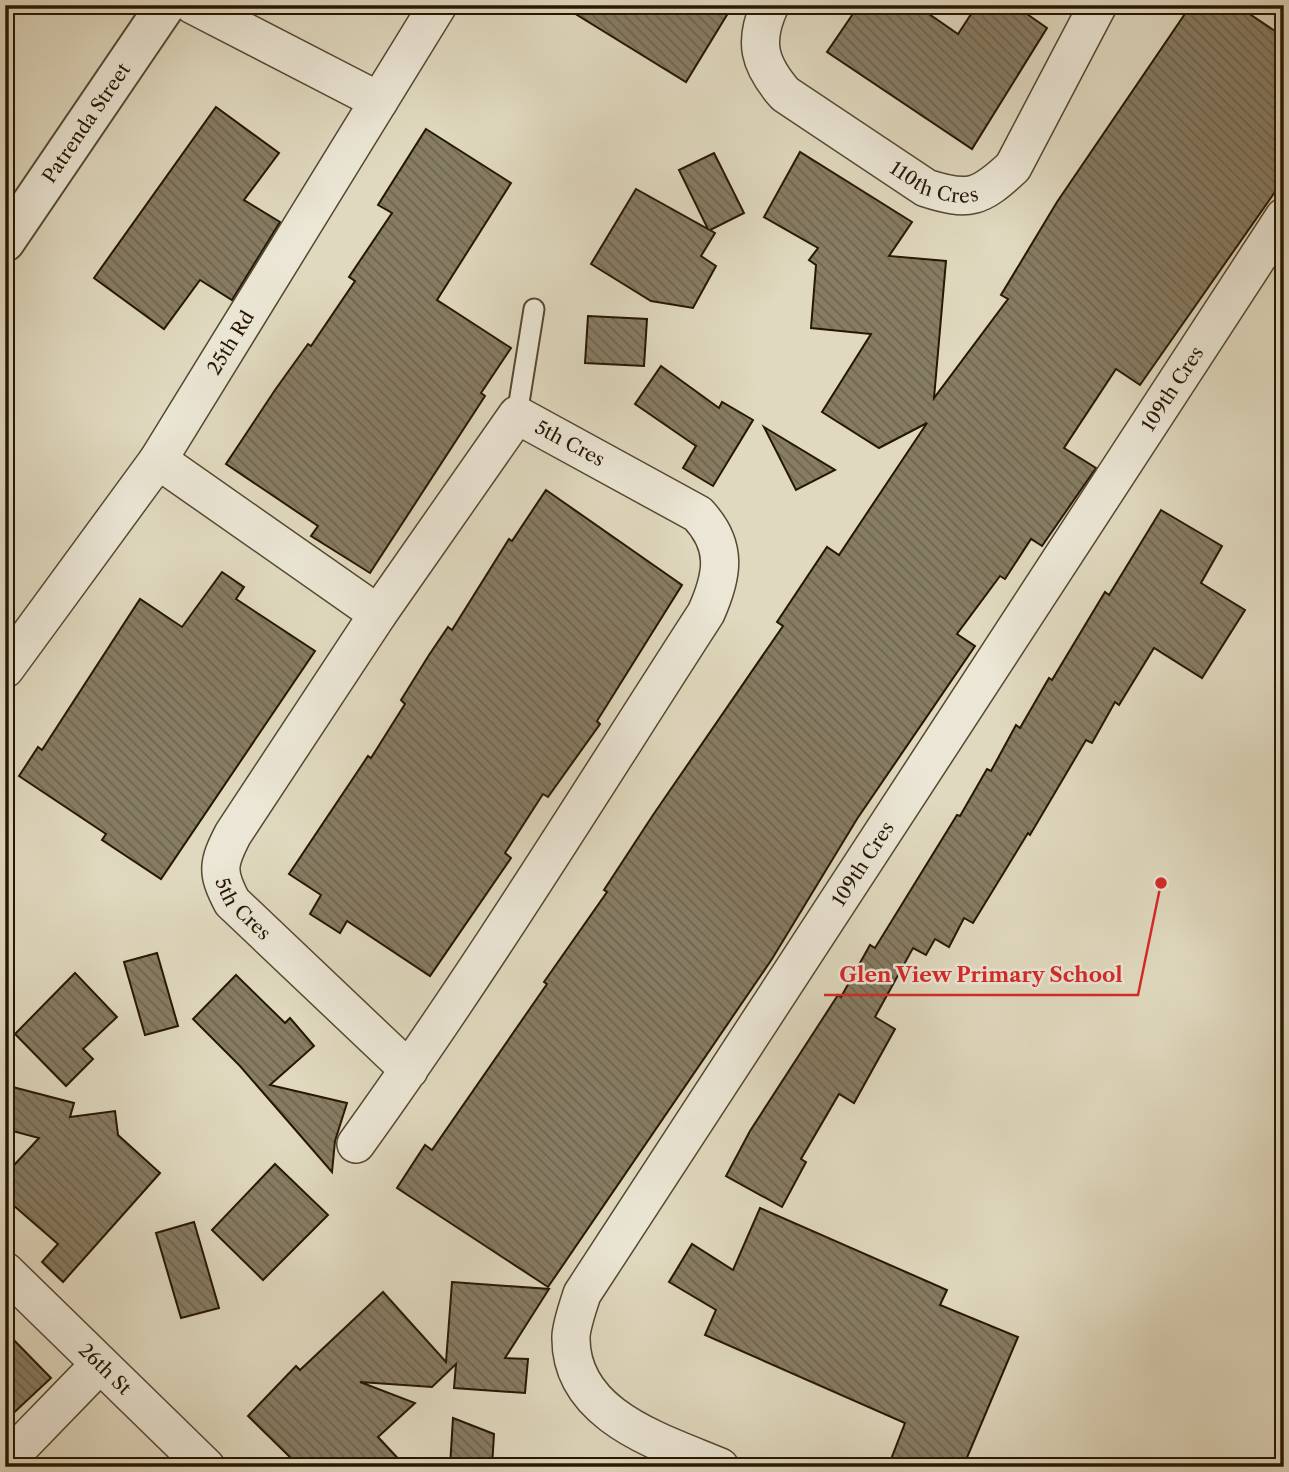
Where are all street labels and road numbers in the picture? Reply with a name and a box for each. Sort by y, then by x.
street label: Patrenda Street [38,59,135,187]
street label: 110th Cres [886,157,981,208]
street label: 25th Rd [202,306,259,379]
street label: 109th Cres [1137,342,1208,435]
street label: 5th Cres [531,416,608,471]
street label: 109th Cres [827,817,899,910]
street label: 5th Cres [210,875,275,945]
street label: 26th St [74,1339,136,1400]

